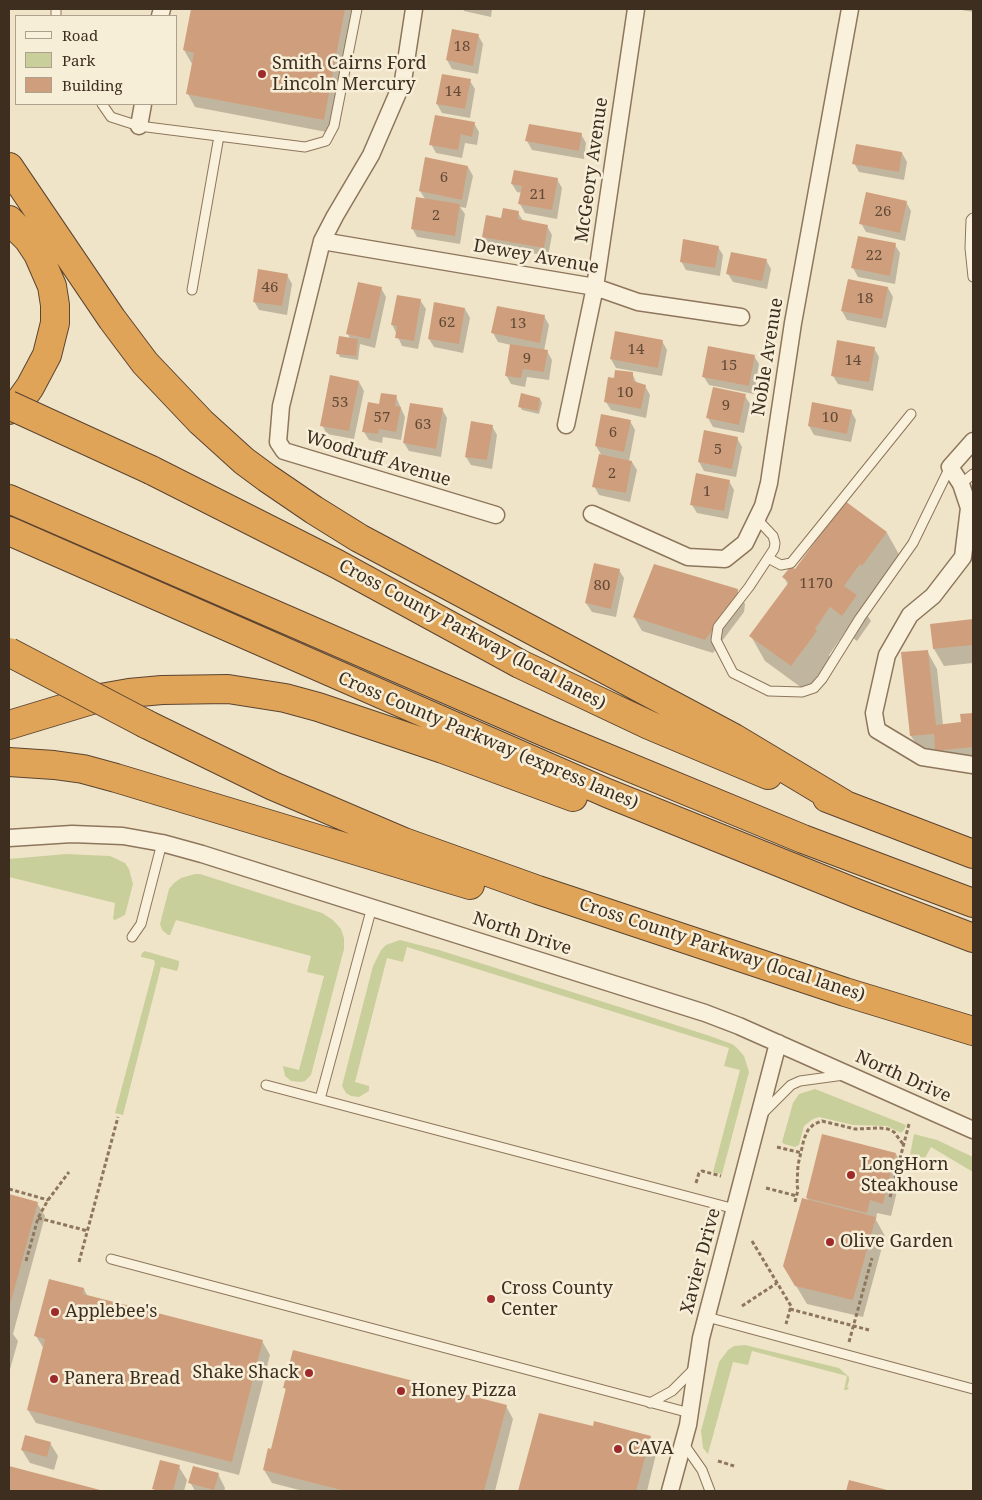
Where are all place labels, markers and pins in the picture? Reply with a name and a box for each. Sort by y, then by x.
place label: Smith Cairns Ford Lincoln Mercury [272,53,427,96]
marker: Smith Cairns Ford Lincoln Mercury [256,68,268,80]
place label: LongHorn Steakhouse [861,1154,958,1196]
marker: LongHorn Steakhouse [845,1169,857,1181]
place label: Olive Garden [840,1231,953,1253]
marker: Olive Garden [824,1236,836,1248]
place label: Cross County Center [501,1278,613,1320]
marker: Cross County Center [485,1293,497,1305]
place label: Applebee's [65,1301,157,1323]
marker: Applebee's [49,1306,61,1318]
place label: Shake Shack [192,1362,299,1384]
marker: Shake Shack [303,1367,315,1379]
place label: Panera Bread [64,1368,180,1390]
marker: Panera Bread [48,1373,60,1385]
place label: Honey Pizza [411,1380,517,1402]
marker: Honey Pizza [395,1385,407,1397]
place label: CAVA [628,1438,674,1460]
marker: CAVA [612,1443,624,1455]

